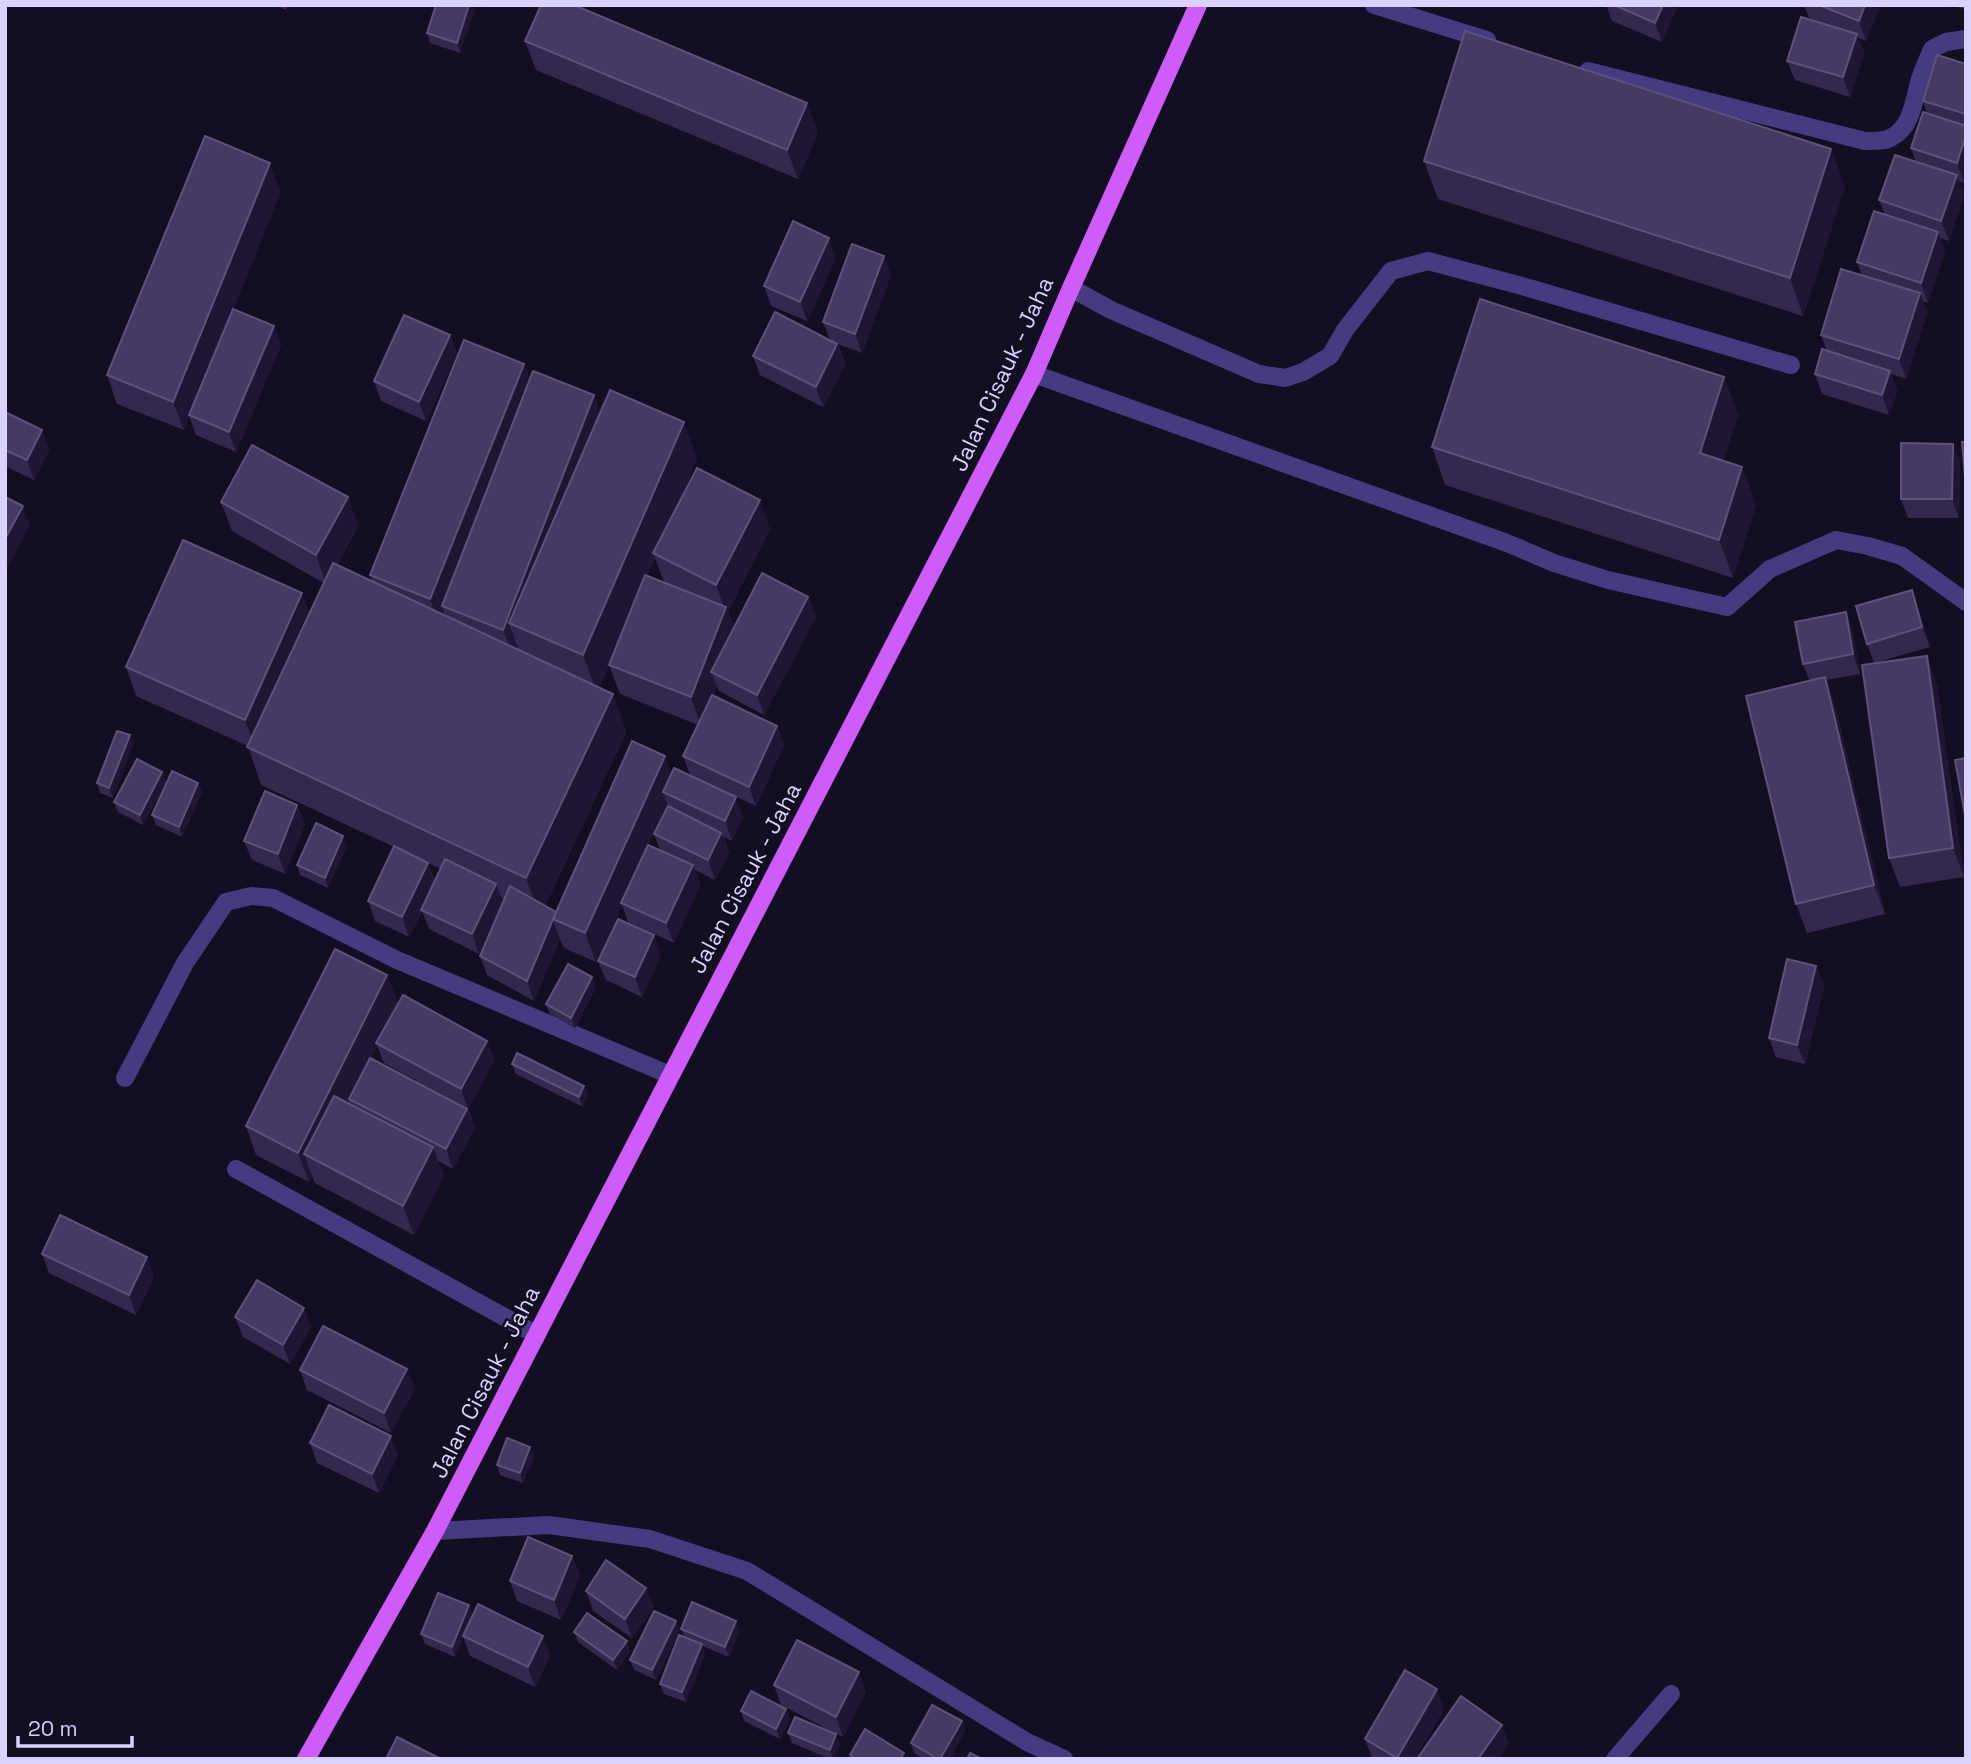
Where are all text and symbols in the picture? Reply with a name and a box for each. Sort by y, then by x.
street label: Jalan Cisauk - Jaha [944,272,1060,476]
street label: Jalan Cisauk - Jaha [682,778,808,978]
street label: Jalan Cisauk - Jaha [424,1281,546,1483]
scale bar [18,1704,131,1748]
text: 20 m [28,1715,78,1742]

